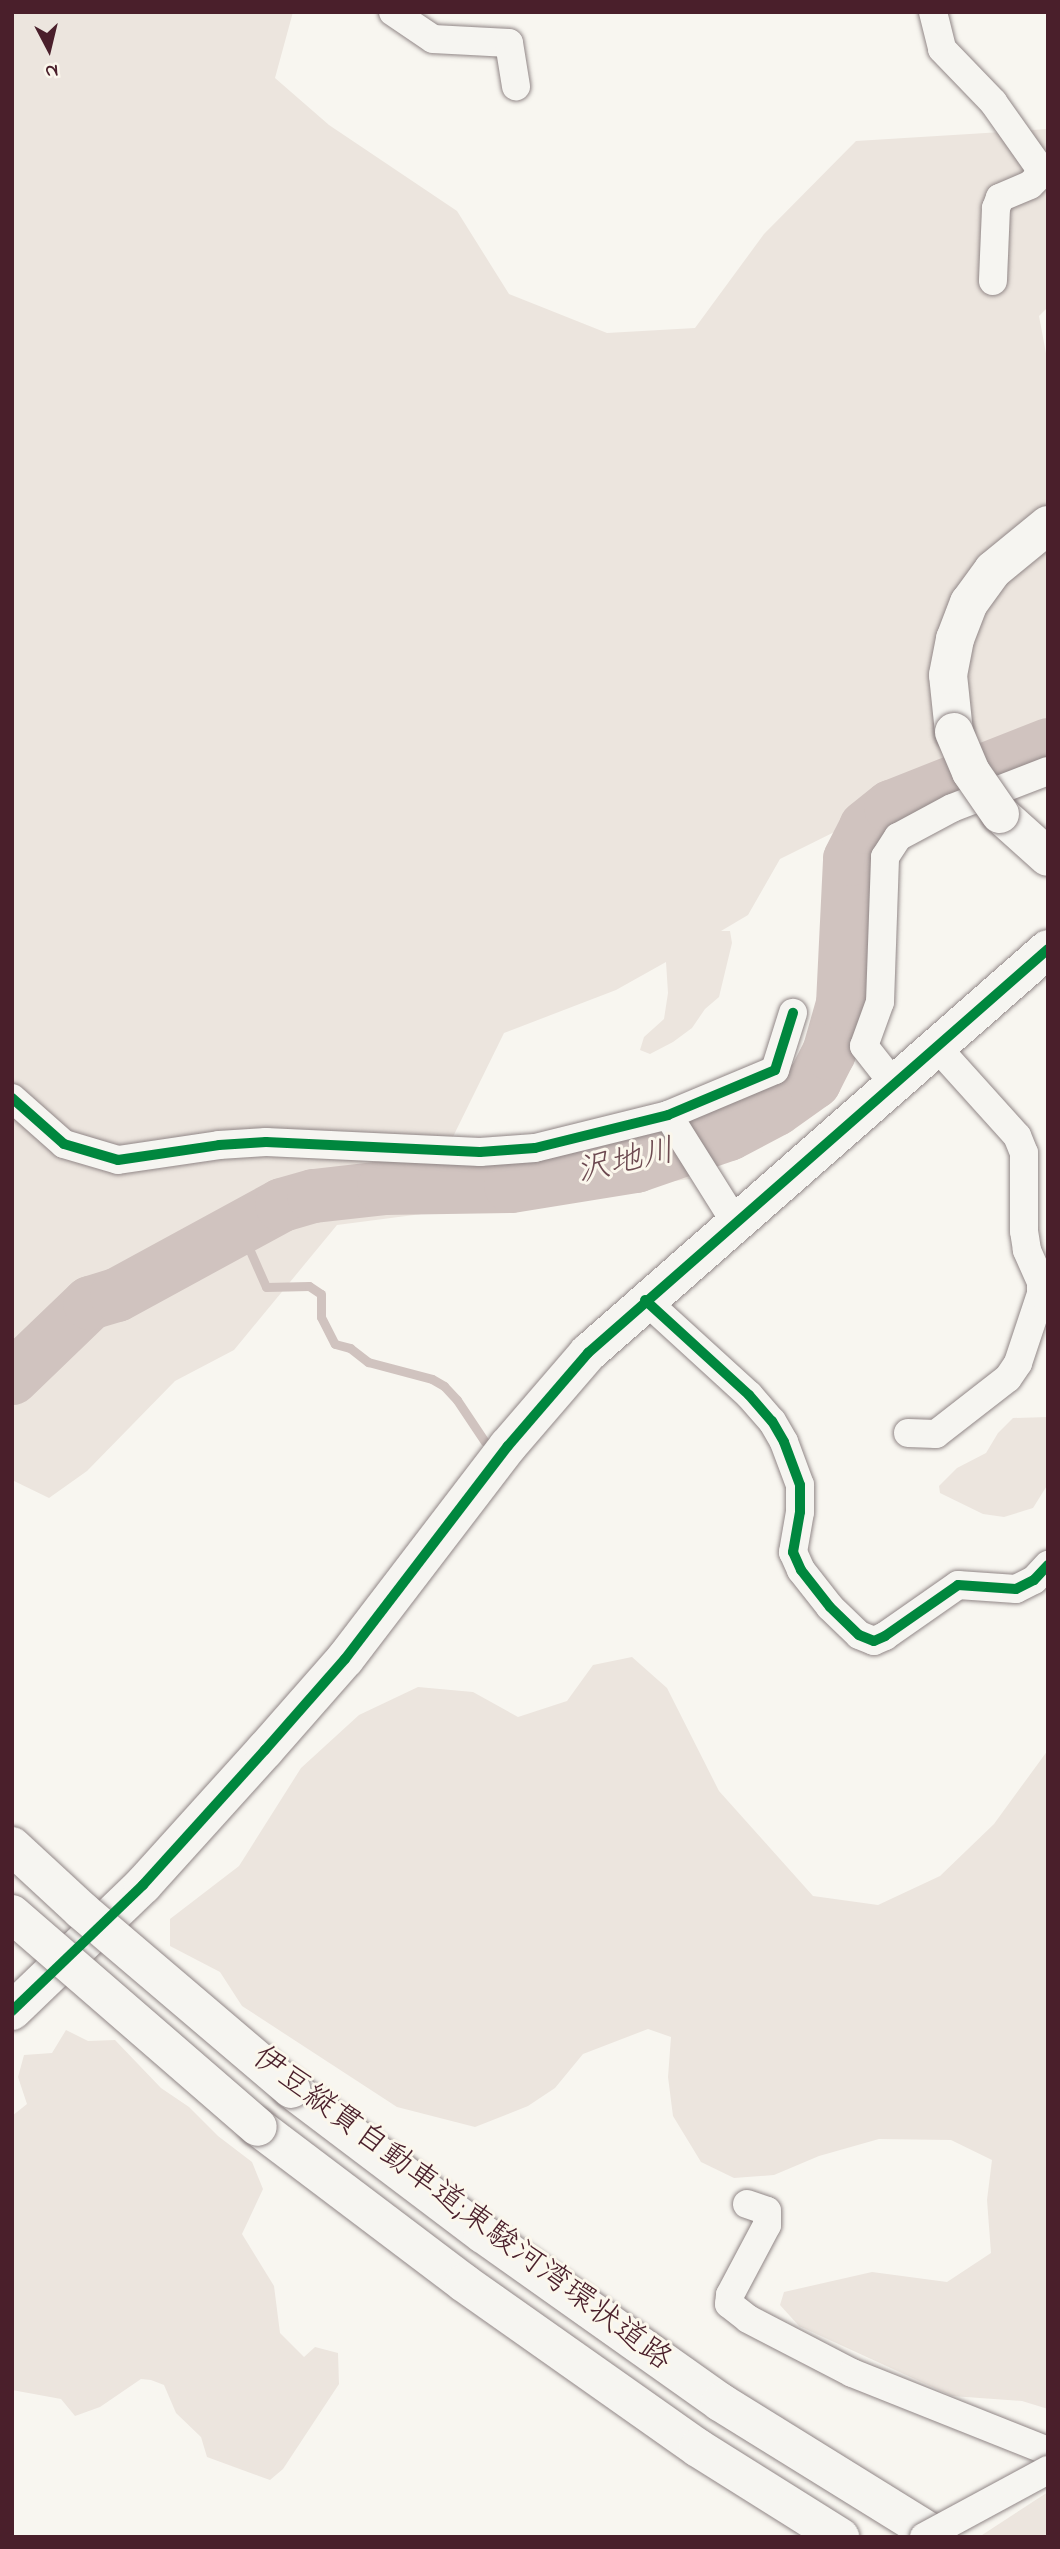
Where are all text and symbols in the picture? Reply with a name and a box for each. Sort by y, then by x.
north arrow [14,14,84,84]
text: N [44,56,60,85]
water label: 沢地川 [573,1133,679,1193]
street label: 伊豆縦貫自動車道;東駿河湾環状道路 [243,2039,679,2381]

